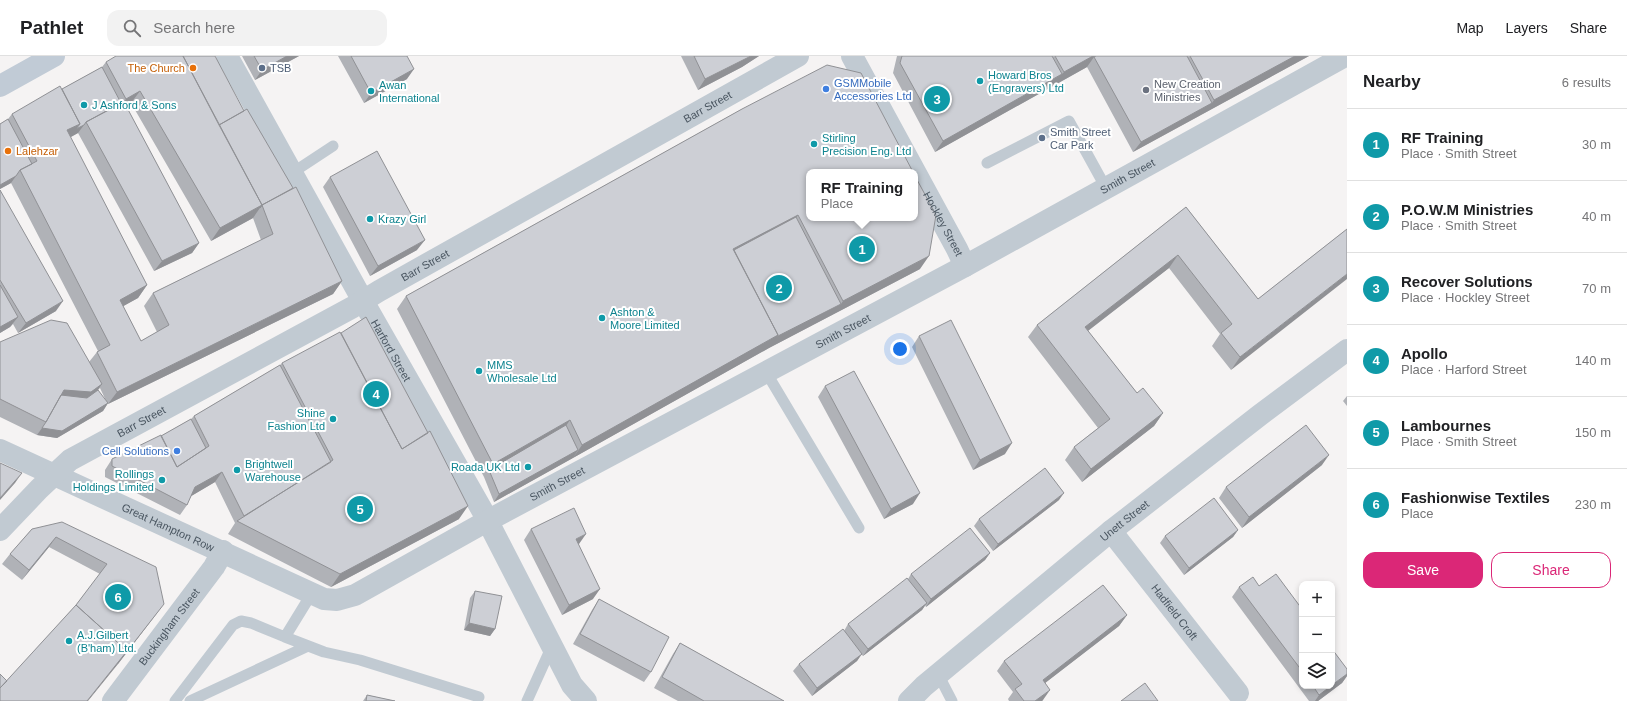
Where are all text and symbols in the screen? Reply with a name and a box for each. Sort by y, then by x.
search box [107,10,387,46]
text: Pathlet [20,17,83,38]
icon: search [121,17,143,39]
text: Search here [153,19,235,36]
text: Map [1456,20,1484,36]
text: Layers [1506,20,1548,36]
text: Share [1570,20,1607,36]
place label: The Church [128,62,185,74]
place label: TSB [270,62,291,74]
marker: The Church [188,63,198,73]
marker: TSB [257,63,267,73]
place label: Howard Bros (Engravers) Ltd [988,69,1064,94]
text: Nearby [1363,72,1421,91]
text: 6 results [1562,75,1611,90]
marker: Howard Bros (Engravers) Ltd [975,76,985,86]
place label: GSMMobile Accessories Ltd [834,77,912,102]
place label: New Creation Ministries [1154,78,1221,103]
place label: Awan International [379,79,440,104]
marker: GSMMobile Accessories Ltd [821,84,831,94]
pin: 3 [924,84,950,114]
marker: New Creation Ministries [1141,85,1151,95]
marker: Awan International [366,86,376,96]
street label: Barr Street [681,88,734,125]
place label: J Ashford & Sons [92,99,177,111]
marker: J Ashford & Sons [79,100,89,110]
place label: Smith Street Car Park [1050,126,1111,151]
text: RF Training [1401,129,1484,146]
place label: Stirling Precision Eng. Ltd [822,132,911,157]
marker: Smith Street Car Park [1037,133,1047,143]
text: 1 [1372,137,1380,152]
text: 30 m [1582,137,1611,152]
marker: Stirling Precision Eng. Ltd [809,139,819,149]
place label: Lalehzar [16,145,59,157]
marker: Lalehzar [3,146,13,156]
text: Place · Smith Street [1401,146,1517,161]
street label: Smith Street [1098,156,1157,196]
popup [806,169,918,221]
text: RF Training [821,179,903,196]
street label: Hockley Street [921,189,965,258]
text: Place [821,196,853,211]
text: P.O.W.M Ministries [1401,201,1533,218]
text: 2 [1372,209,1380,224]
text: 40 m [1582,209,1611,224]
place label: Krazy Girl [378,213,426,225]
marker: Krazy Girl [365,214,375,224]
text: Place · Smith Street [1401,218,1517,233]
pin: 1 [849,234,875,264]
street label: Barr Street [399,247,451,283]
pin: 2 [766,273,792,303]
text: Recover Solutions [1401,273,1533,290]
text: 3 [1372,281,1380,296]
text: 70 m [1582,281,1611,296]
text: Place · Hockley Street [1401,290,1530,305]
place label: Ashton & Moore Limited [610,306,680,331]
street label: Smith Street [813,312,872,351]
marker: Ashton & Moore Limited [597,313,607,323]
street label: Harford Street [369,317,413,383]
your location [890,339,910,359]
text: Apollo [1401,345,1448,362]
text: 4 [1372,353,1380,368]
text: 140 m [1575,353,1611,368]
place label: MMS Wholesale Ltd [487,359,557,384]
text: Place · Harford Street [1401,362,1527,377]
marker: MMS Wholesale Ltd [474,366,484,376]
pin: 4 [363,379,389,409]
street label: Barr Street [115,404,168,439]
place label: Shine Fashion Ltd [268,407,325,432]
marker: Shine Fashion Ltd [328,414,338,424]
text: Lambournes [1401,417,1491,434]
text: 5 [1372,425,1380,440]
text: 150 m [1575,425,1611,440]
text: Place · Smith Street [1401,434,1517,449]
place label: Cell Solutions [102,445,169,457]
marker: Cell Solutions [172,446,182,456]
place label: Brightwell Warehouse [245,458,301,483]
place label: Roada UK Ltd [451,461,520,473]
marker: Roada UK Ltd [523,462,533,472]
street label: Smith Street [527,464,587,503]
marker: Brightwell Warehouse [232,465,242,475]
place label: Rollings Holdings Limited [73,468,154,493]
marker: Rollings Holdings Limited [157,475,167,485]
text: Fashionwise Textiles [1401,489,1550,506]
pin: 5 [347,494,373,524]
text: 6 [1372,497,1380,512]
text: 230 m [1575,497,1611,512]
street label: Unett Street [1098,498,1151,544]
street label: Great Hampton Row [120,501,216,554]
text: Place [1401,506,1434,521]
button: Save [1363,552,1483,588]
button: Share [1491,552,1611,588]
map controls [1299,581,1335,689]
button: + [1299,581,1335,617]
pin: 6 [105,582,131,612]
street label: Hadfield Croft [1149,582,1200,642]
street label: Buckingham Street [136,586,202,667]
button: − [1299,617,1335,653]
place label: A.J.Gilbert (B'ham) Ltd. [77,629,137,654]
marker: A.J.Gilbert (B'ham) Ltd. [64,636,74,646]
button: layers [1299,653,1335,689]

